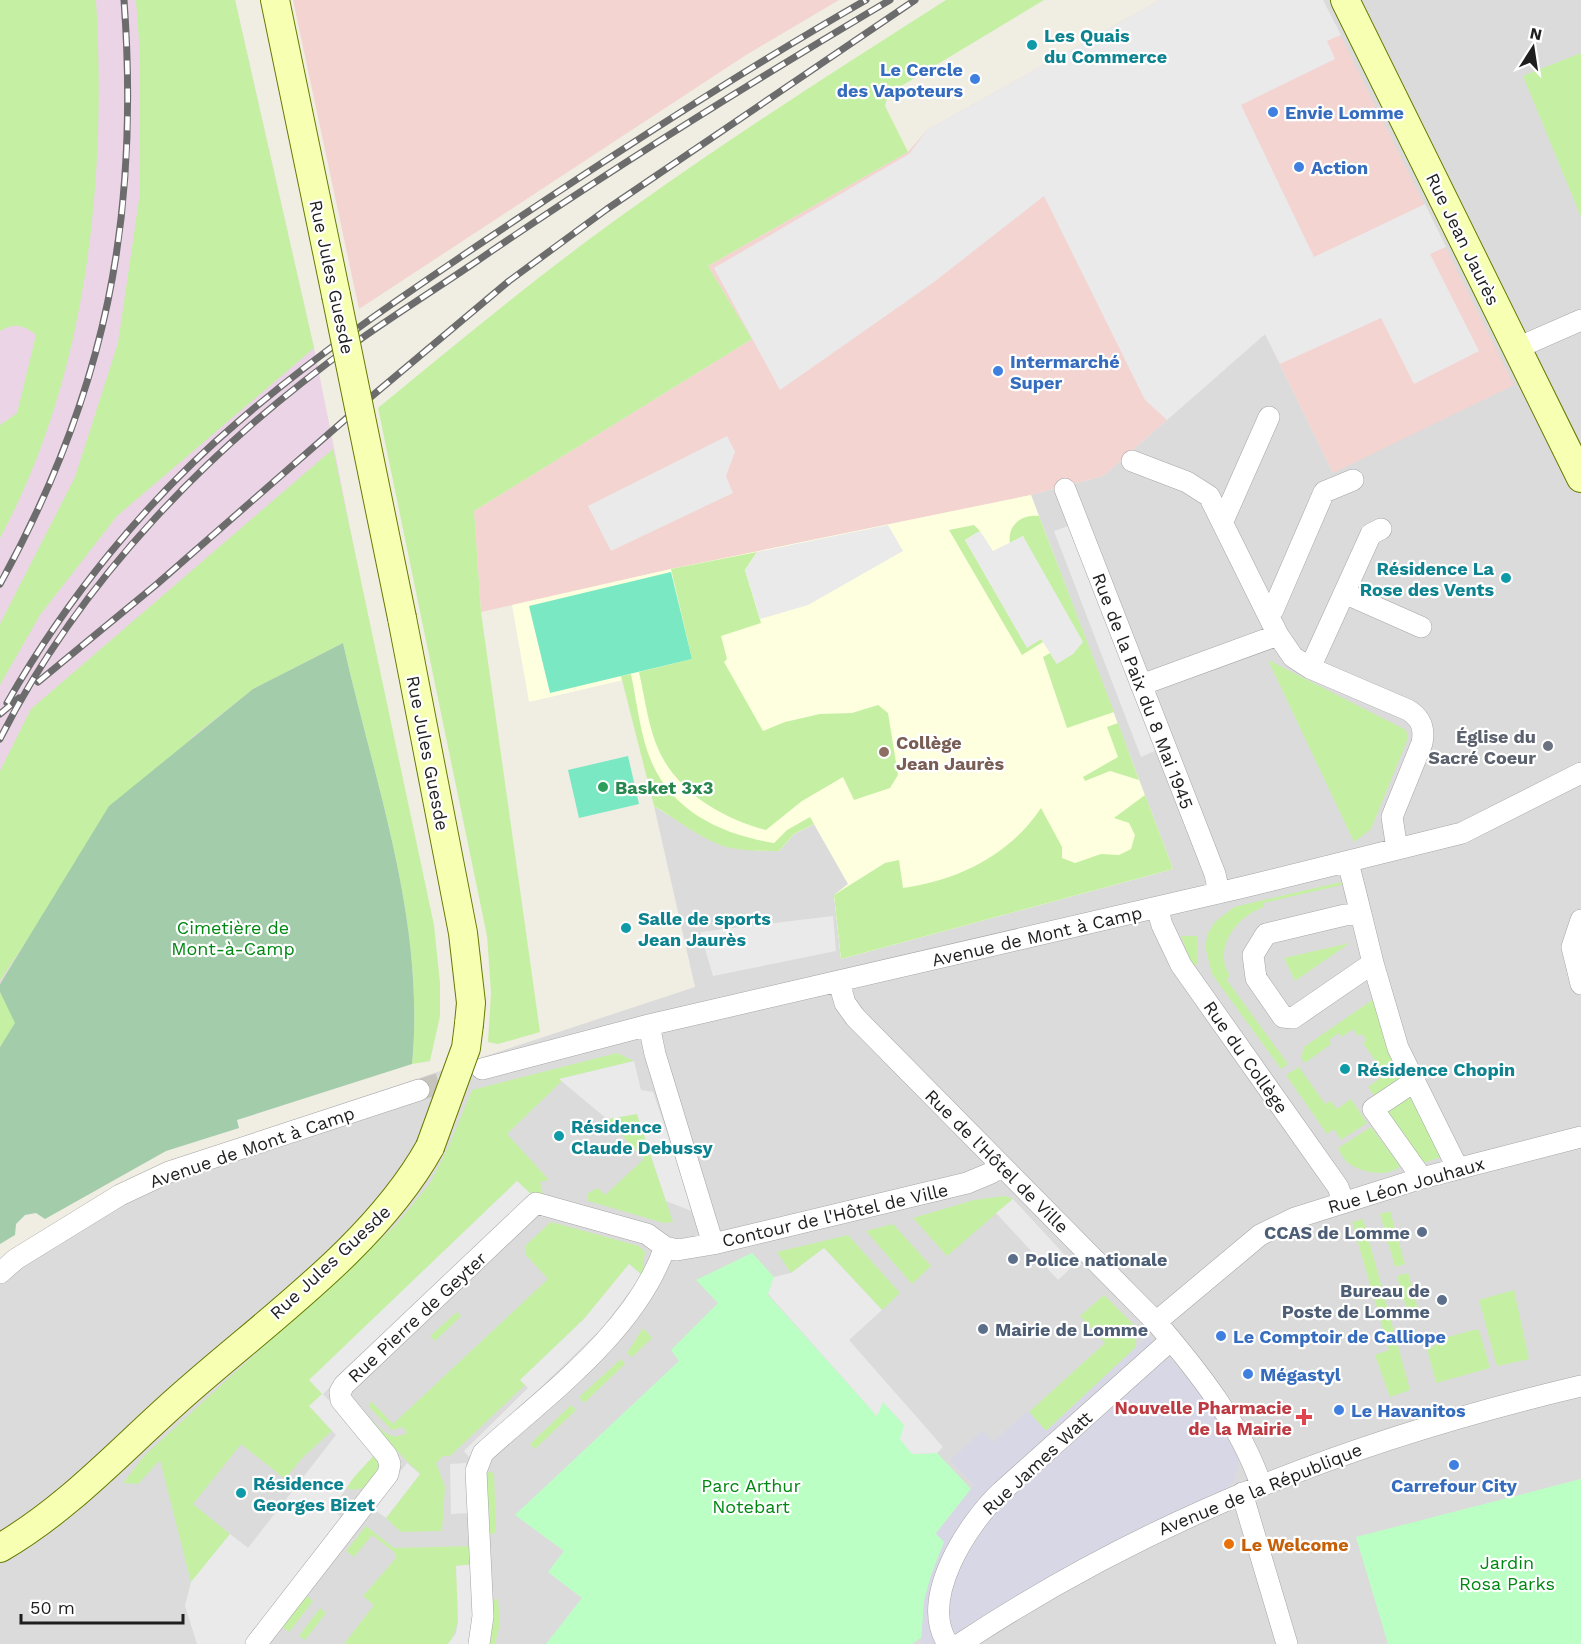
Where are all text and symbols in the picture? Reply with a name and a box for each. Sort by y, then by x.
north arrow [1503,18,1563,78]
text: N [1528,23,1544,44]
place label: Les Quais du Commerce [1044,25,1167,67]
marker: Les Quais du Commerce [1025,38,1039,52]
place label: Le Cercle des Vapoteurs [837,59,963,101]
marker: Le Cercle des Vapoteurs [968,72,982,86]
place label: Envie Lomme [1285,102,1404,123]
marker: Envie Lomme [1266,105,1280,119]
place label: Action [1311,157,1368,178]
marker: Action [1292,160,1306,174]
street label: Rue Jean Jaurès [1422,169,1504,309]
street label: Rue Jules Guesde [305,198,359,356]
place label: Intermarché Super [1010,351,1120,393]
marker: Intermarché Super [991,364,1005,378]
place label: Résidence La Rose des Vents [1360,558,1495,600]
street label: Rue de la Paix du 8 Mai 1945 [1088,570,1198,812]
marker: Résidence La Rose des Vents [1499,571,1513,585]
street label: Rue Jules Guesde [403,674,453,832]
place label: Église du Sacré Coeur [1428,726,1536,768]
place label: Collège Jean Jaurès [896,732,1005,774]
marker: Église du Sacré Coeur [1541,739,1555,753]
marker: Collège Jean Jaurès [877,745,891,759]
place label: Basket 3x3 [615,777,713,798]
marker: Basket 3x3 [596,780,610,794]
street label: Avenue de Mont à Camp [930,902,1144,970]
place label: Salle de sports Jean Jaurès [638,908,771,950]
park label: Cimetière de Mont-à-Camp [171,917,295,959]
marker: Salle de sports Jean Jaurès [619,921,633,935]
street label: Rue du Collège [1199,997,1293,1117]
place label: Résidence Chopin [1357,1059,1515,1080]
marker: Résidence Chopin [1338,1062,1352,1076]
street label: Rue de l'Hôtel de Ville [921,1085,1073,1237]
street label: Avenue de Mont à Camp [147,1102,357,1192]
place label: Résidence Claude Debussy [571,1116,713,1158]
marker: Résidence Claude Debussy [552,1129,566,1143]
street label: Rue Léon Jouhaux [1325,1153,1487,1217]
street label: Contour de l'Hôtel de Ville [720,1179,950,1251]
street label: Rue Jules Guesde [265,1201,395,1323]
place label: CCAS de Lomme [1264,1222,1410,1243]
marker: CCAS de Lomme [1415,1225,1429,1239]
street label: Rue Pierre de Geyter [343,1247,491,1387]
place label: Police nationale [1025,1249,1167,1270]
marker: Police nationale [1006,1252,1020,1266]
place label: Bureau de Poste de Lomme [1282,1280,1430,1322]
marker: Bureau de Poste de Lomme [1435,1293,1449,1307]
place label: Mairie de Lomme [995,1319,1148,1340]
marker: Mairie de Lomme [976,1322,990,1336]
place label: Le Comptoir de Calliope [1233,1326,1446,1347]
marker: Le Comptoir de Calliope [1214,1329,1228,1343]
place label: Mégastyl [1260,1364,1341,1385]
marker: Mégastyl [1241,1367,1255,1381]
place label: Nouvelle Pharmacie de la Mairie [1115,1397,1292,1439]
place label: Le Havanitos [1351,1400,1466,1421]
marker: Le Havanitos [1332,1403,1346,1417]
street label: Rue James Watt [978,1407,1096,1519]
marker: Nouvelle Pharmacie de la Mairie [1297,1410,1311,1424]
street label: Avenue de la République [1155,1438,1365,1540]
marker: Carrefour City [1447,1458,1461,1472]
place label: Résidence Georges Bizet [253,1473,375,1515]
park label: Parc Arthur Notebart [701,1475,801,1517]
place label: Carrefour City [1391,1475,1518,1496]
marker: Résidence Georges Bizet [234,1486,248,1500]
place label: Le Welcome [1241,1534,1349,1555]
marker: Le Welcome [1222,1537,1236,1551]
park label: Jardin Rosa Parks [1459,1552,1555,1594]
scale bar [21,1587,183,1625]
text: 50 m [30,1597,75,1618]

